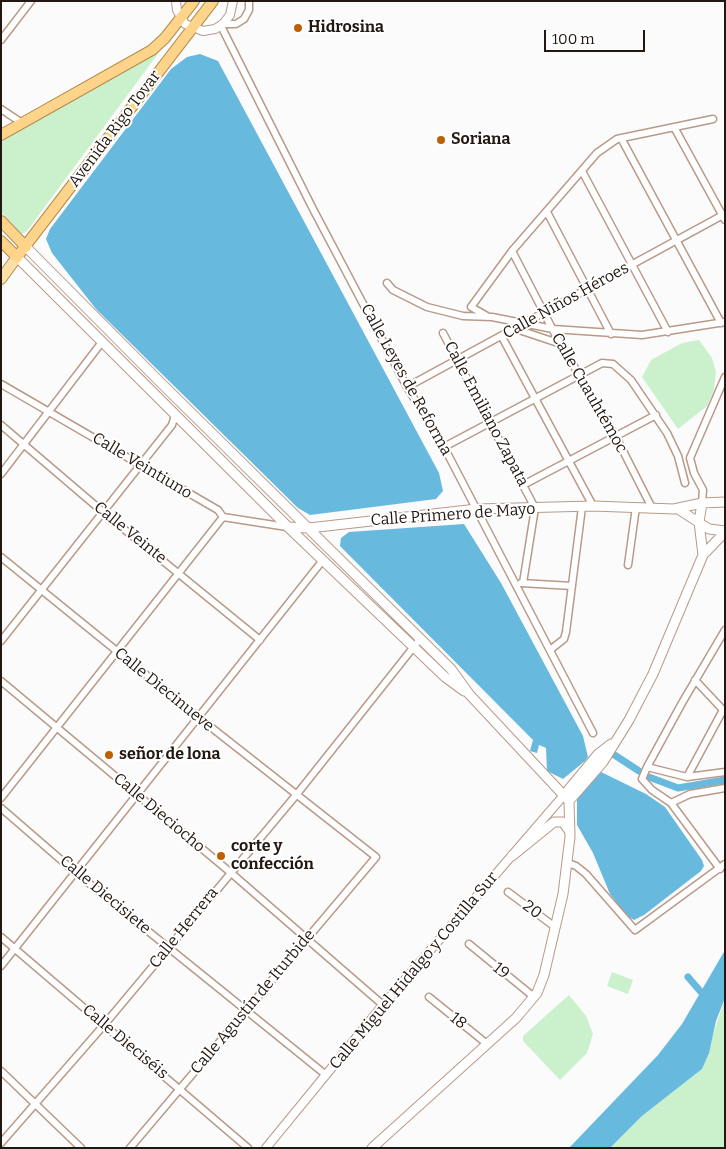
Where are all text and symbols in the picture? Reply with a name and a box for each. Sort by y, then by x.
place label: Hidrosina [308,18,384,38]
scale bar [546,20,647,52]
marker: Hidrosina [292,22,304,34]
text: 100 m [552,30,595,48]
street label: Avenida Rigo Tovar [65,67,165,191]
place label: Soriana [451,130,510,150]
marker: Soriana [435,134,447,146]
street label: Calle Niños Héroes [500,258,632,344]
street label: Calle Leyes de Reforma [356,301,456,459]
street label: Calle Cuauhtémoc [547,330,631,456]
street label: Calle Emiliano Zapata [440,338,532,490]
street label: Calle Veintiuno [89,429,195,503]
street label: Calle Veinte [90,498,170,568]
street label: Calle Primero de Mayo [370,500,536,530]
street label: Calle Diecinueve [110,644,218,736]
place label: señor de lona [119,745,220,765]
marker: señor de lona [103,749,115,761]
street label: Calle Dieciocho [109,769,209,857]
place label: corte y confección [231,837,314,875]
marker: corte y confección [215,850,227,862]
street label: Calle Diecisiete [56,851,154,939]
street label: Calle Miguel Hidalgo y Costilla Sur [326,868,502,1074]
street label: Calle Herrera [145,884,223,972]
street label: 20 [519,897,545,923]
street label: Calle Agustín de Iturbide [187,926,319,1078]
street label: 19 [489,959,513,983]
street label: Calle Dieciséis [78,1000,172,1084]
street label: 18 [446,1008,470,1034]

